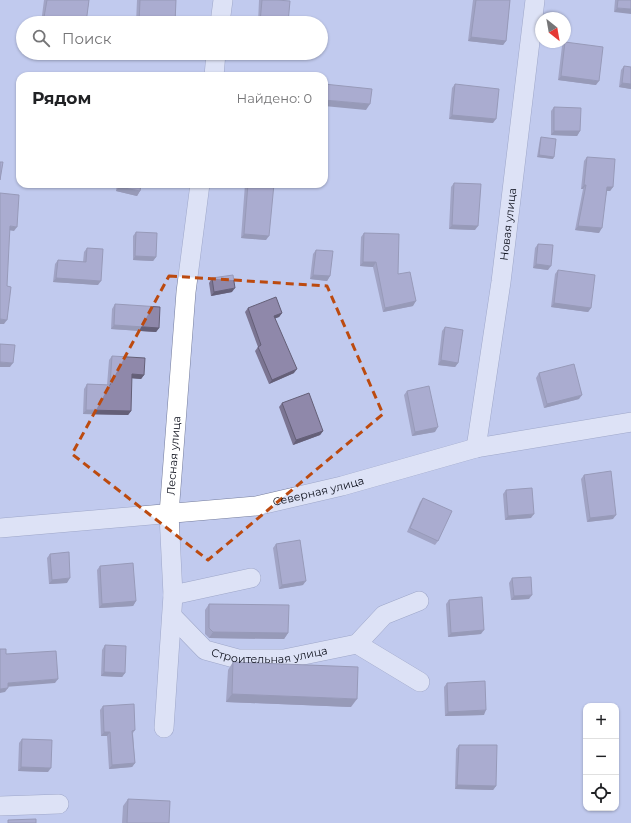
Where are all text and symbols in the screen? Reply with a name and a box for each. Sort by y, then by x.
north arrow [535,12,571,48]
search box [16,16,328,60]
icon: search [30,27,52,49]
text: Поиск [62,29,111,48]
text: Рядом [32,88,91,108]
text: Найдено: 0 [236,90,312,106]
street label: Новая улица [497,187,519,261]
street label: Лесная улица [163,415,183,496]
street label: Северная улица [271,473,365,509]
street label: Строительная улица [210,643,329,666]
map controls [583,703,619,811]
button: + [583,703,619,739]
button: − [583,739,619,775]
button: locate [583,775,619,811]

